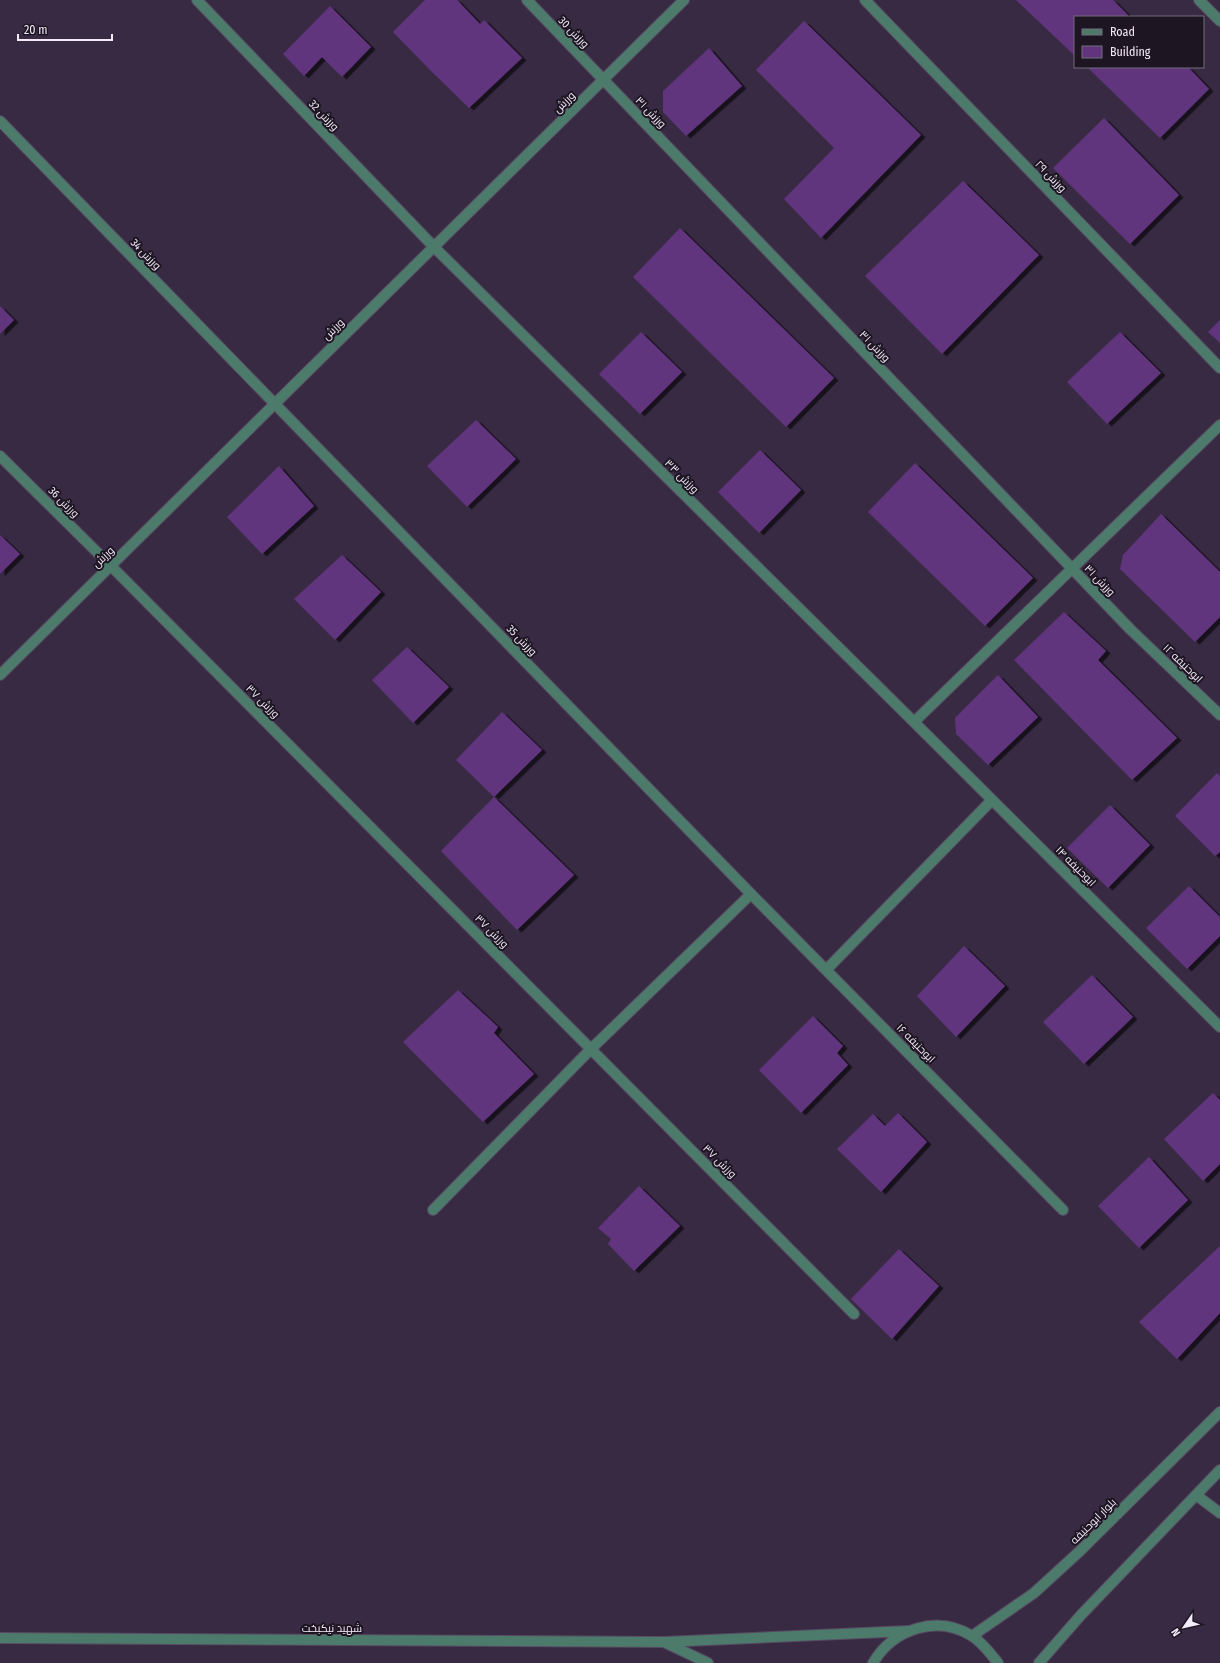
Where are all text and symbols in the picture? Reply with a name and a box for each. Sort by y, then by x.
street label: ورزش 30 [556,14,592,51]
scale bar [18,16,112,42]
legend [1074,16,1204,68]
text: 20 m [24,23,48,37]
text: Road [1110,25,1135,39]
text: Building [1110,45,1151,59]
street label: ورزش [551,89,578,116]
street label: ورزش ۳۱ [633,94,669,131]
street label: ورزش 32 [306,97,341,133]
street label: ورزش ۲۹ [1032,158,1069,195]
street label: ورزش 34 [128,236,163,273]
street label: ورزش [320,316,347,343]
street label: ورزش ۳۱ [857,328,893,365]
street label: ورزش ۳۳ [662,457,701,496]
street label: ورزش 36 [46,484,82,520]
street label: ورزش [90,544,117,571]
street label: ورزش ۳۱ [1082,562,1118,599]
street label: ورزش 35 [504,622,539,658]
street label: ابوحنیفه ۱۲ [1160,641,1205,685]
street label: ورزش ۳۷ [243,682,282,721]
street label: ابوحنیفه ۱۴ [1053,844,1098,889]
street label: ورزش ۳۷ [472,912,511,951]
street label: ابوحنیفه ۱۶ [894,1021,938,1065]
street label: ورزش ۳۷ [700,1142,739,1181]
street label: بلوار ابوحنیفه [1068,1496,1119,1547]
north arrow [1164,1607,1204,1647]
street label: شهید نیکبخت [302,1622,362,1635]
text: N [1169,1626,1183,1639]

